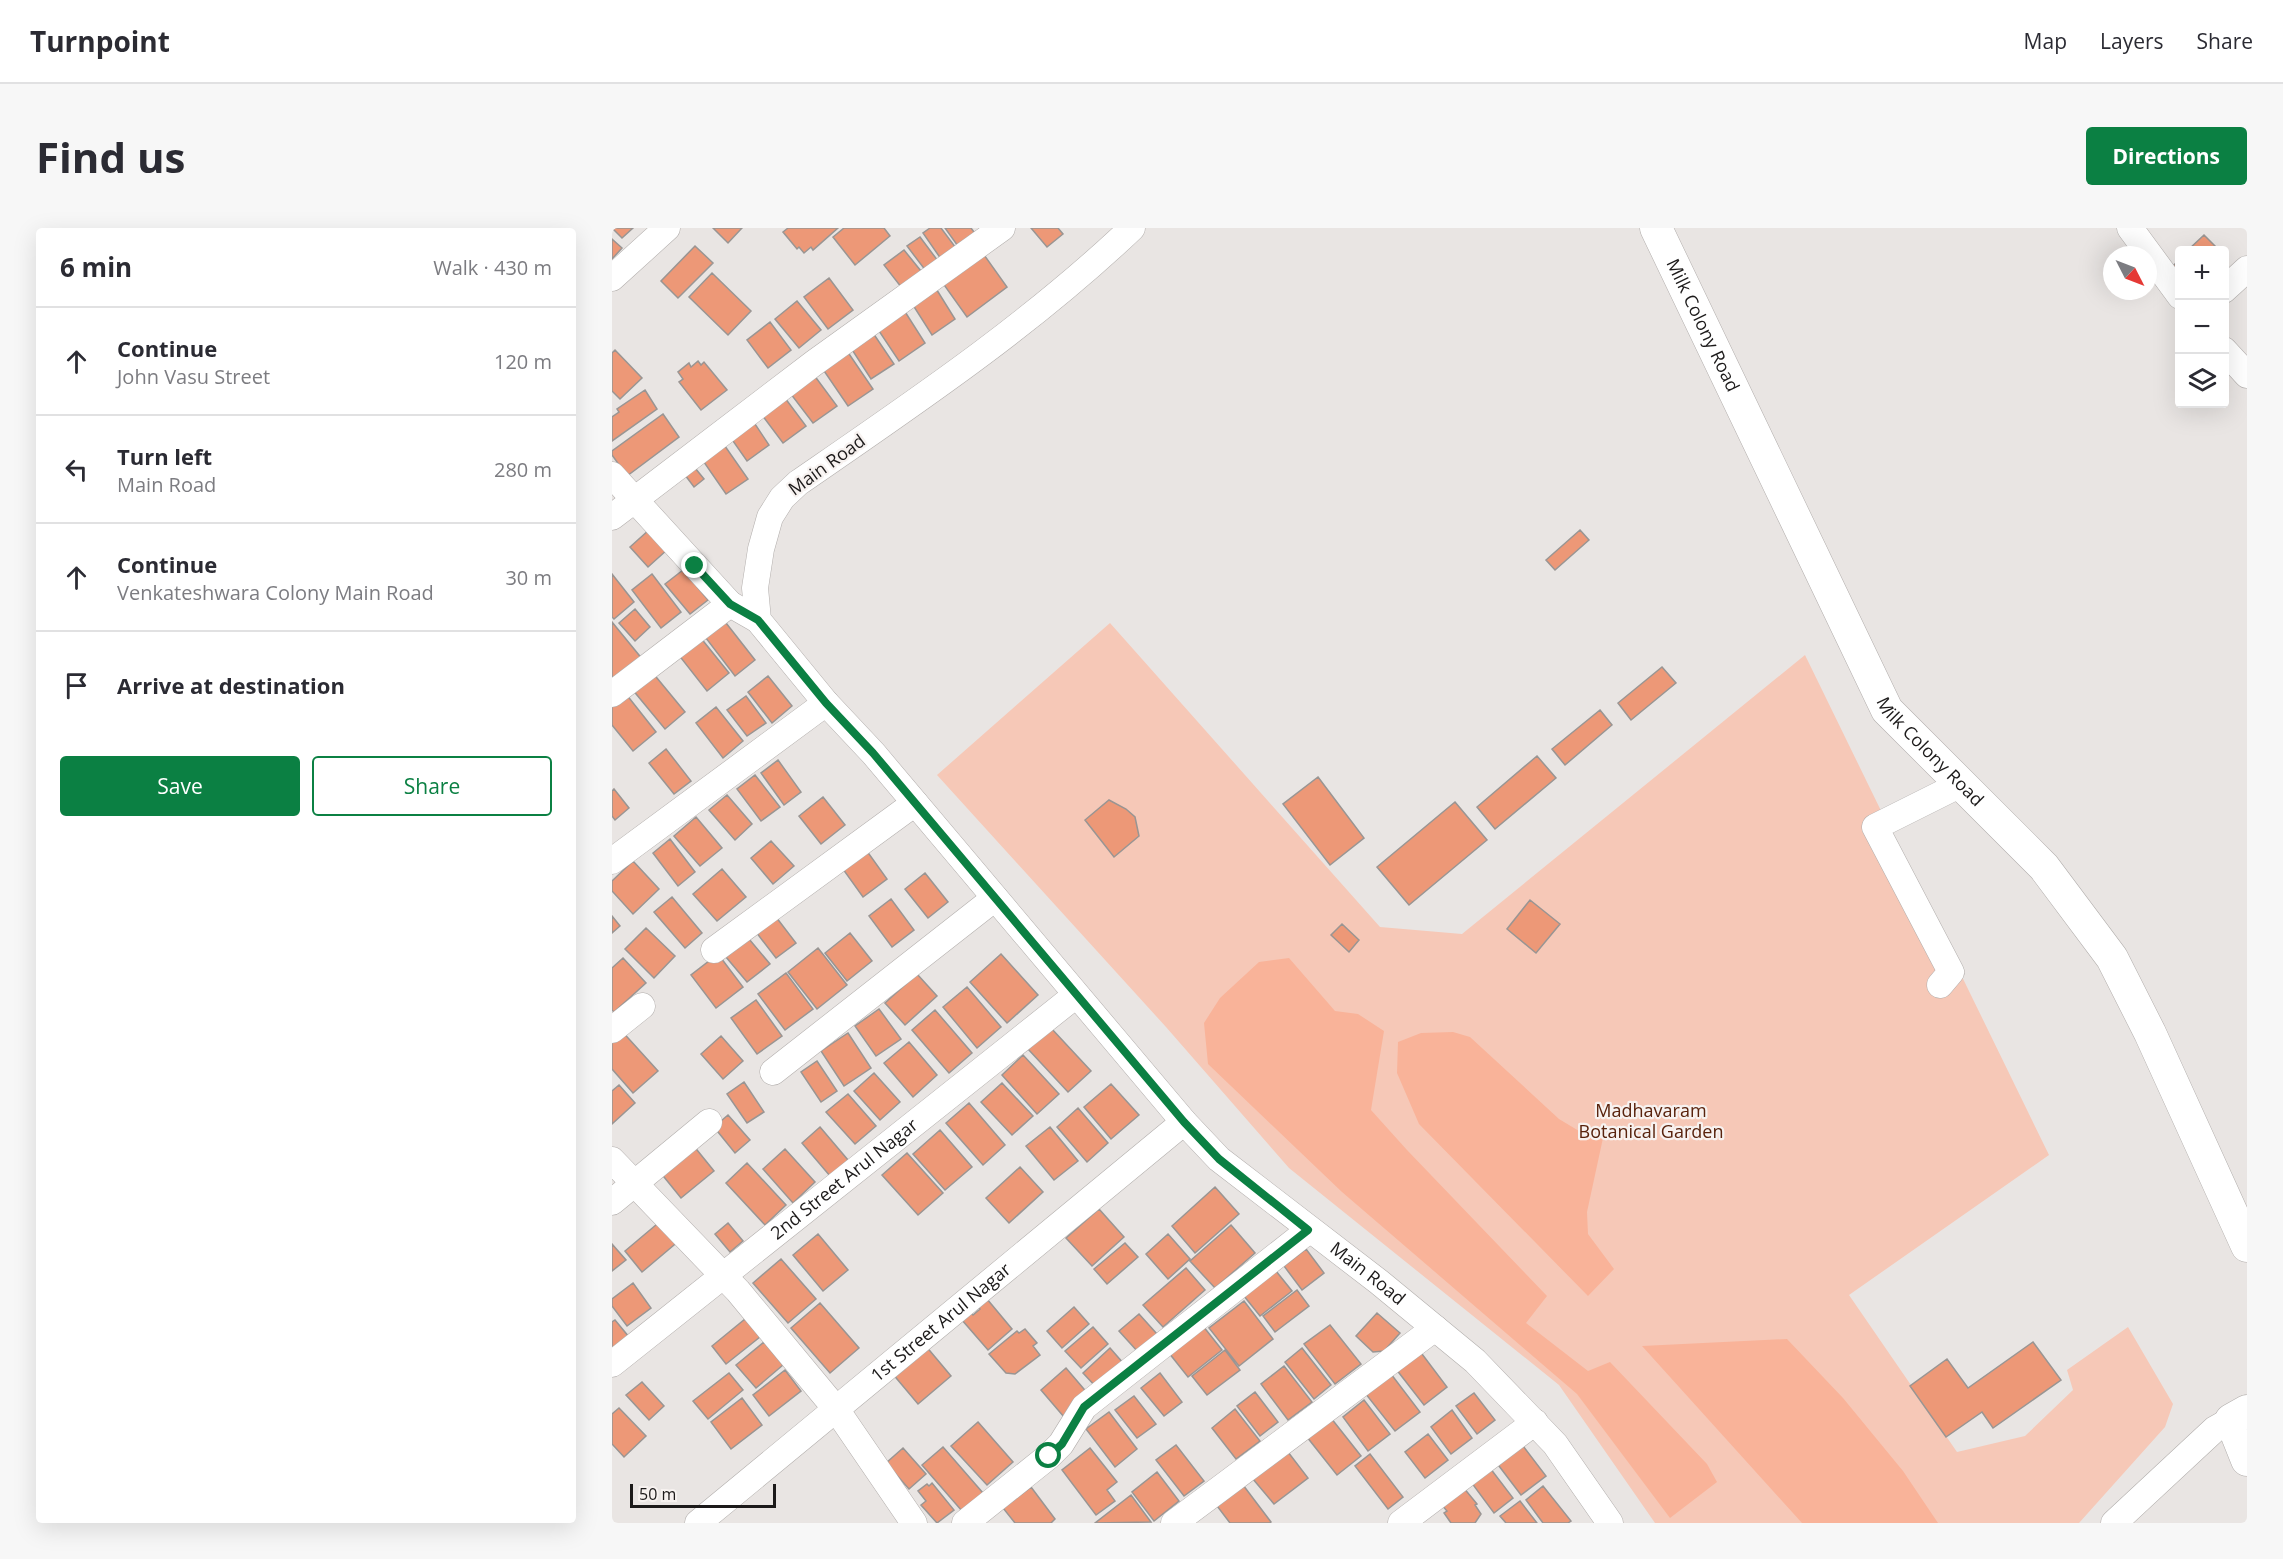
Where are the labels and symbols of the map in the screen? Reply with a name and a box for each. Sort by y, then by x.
north arrow [2103,246,2157,300]
street label: Milk Colony Road [1661,255,1746,395]
street label: Main Road [783,428,870,500]
route end [681,552,707,578]
street label: Milk Colony Road [1872,693,1989,811]
park label: Madhavaram Botanical Garden [1579,1098,1723,1143]
street label: 2nd Street Arul Nagar [765,1112,923,1244]
street label: Main Road [1326,1236,1411,1310]
street label: 1st Street Arul Nagar [865,1256,1016,1387]
route start [1035,1442,1061,1468]
scale bar [630,1481,776,1508]

